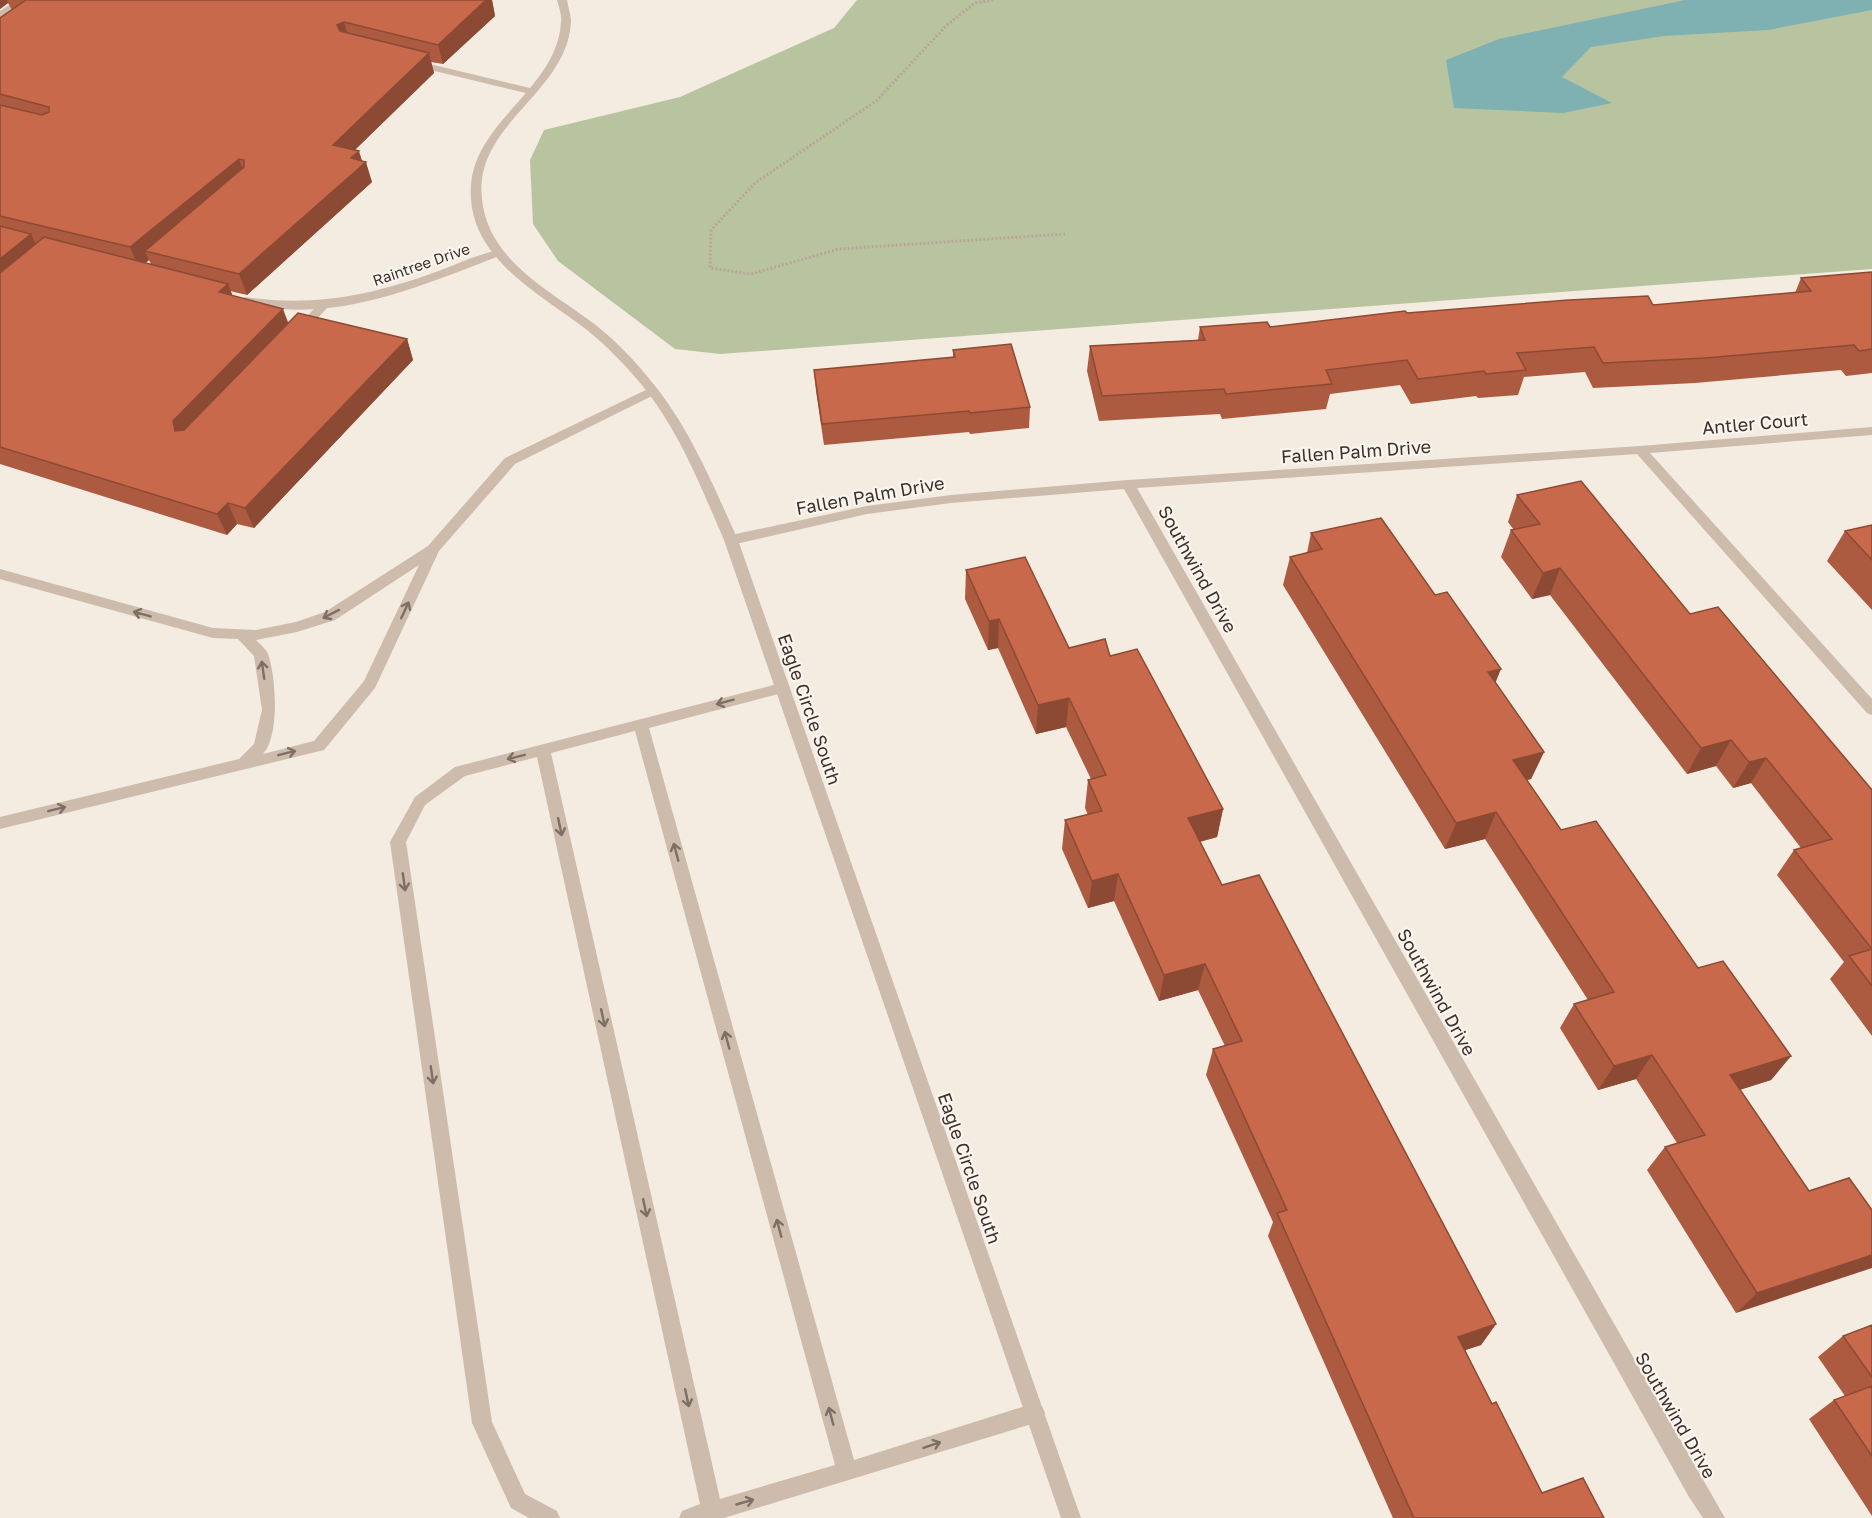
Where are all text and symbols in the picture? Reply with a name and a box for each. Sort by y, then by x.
street label: Raintree Drive [370,239,472,289]
street label: Antler Court [1701,407,1809,439]
street label: Fallen Palm Drive [1280,435,1432,467]
street label: Fallen Palm Drive [794,471,946,519]
street label: Southwind Drive [1154,502,1242,636]
one-way arrow [400,601,412,619]
one-way arrow [133,607,152,619]
one-way arrow [322,609,340,620]
street label: Eagle Circle South [774,631,846,787]
one-way arrow [257,661,268,681]
one-way arrow [716,697,735,709]
one-way arrow [277,747,296,759]
one-way arrow [507,751,526,763]
one-way arrow [47,802,66,814]
one-way arrow [555,817,567,836]
one-way arrow [669,843,681,862]
one-way arrow [399,872,410,892]
street label: Southwind Drive [1393,925,1481,1059]
one-way arrow [597,1008,609,1027]
one-way arrow [721,1031,733,1050]
one-way arrow [426,1065,437,1085]
street label: Eagle Circle South [934,1090,1006,1246]
one-way arrow [639,1198,651,1217]
one-way arrow [773,1219,784,1238]
street label: Southwind Drive [1631,1348,1721,1482]
one-way arrow [682,1388,693,1408]
one-way arrow [825,1407,836,1426]
one-way arrow [922,1439,941,1450]
one-way arrow [735,1495,754,1507]

